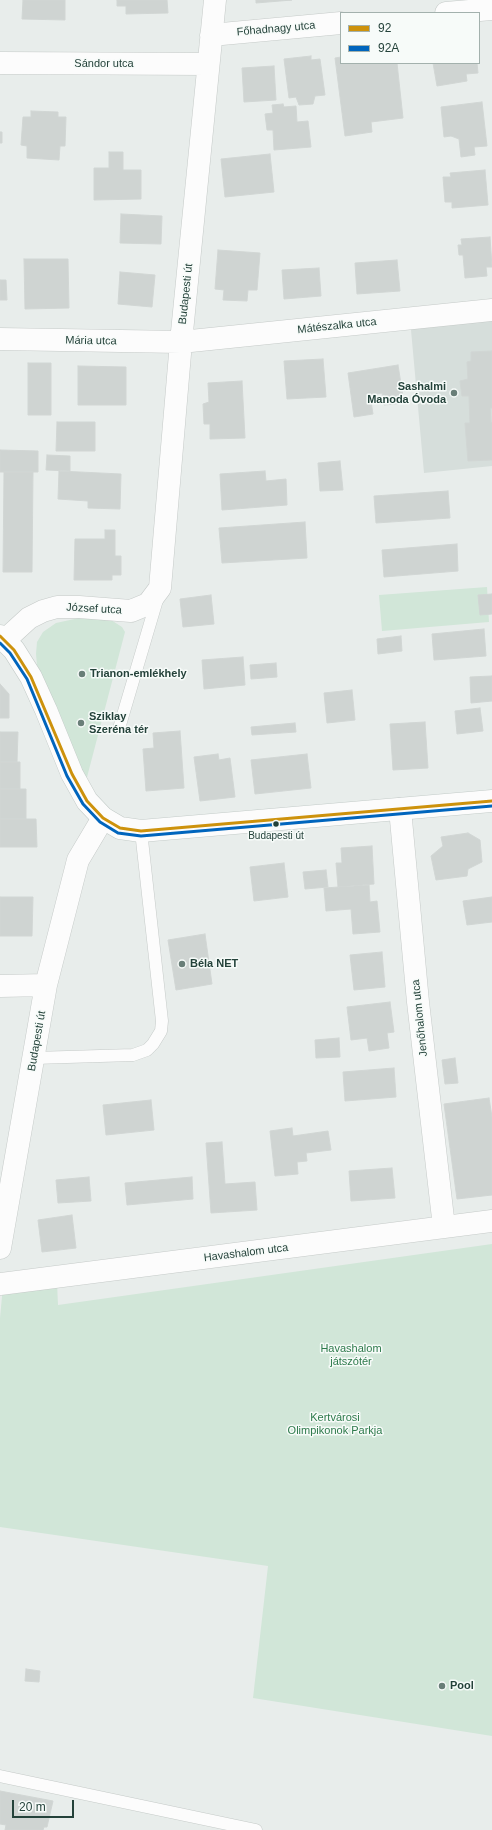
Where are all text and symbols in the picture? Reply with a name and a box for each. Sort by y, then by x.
legend [340,12,480,64]
street label: Főhadnagy utca [236,19,316,39]
text: 92 [378,21,391,35]
text: 92A [378,41,399,55]
street label: Sándor utca [74,57,134,71]
street label: Budapesti út [176,263,196,325]
street label: Mátészalka utca [297,315,377,337]
street label: Mária utca [65,334,117,348]
place label: Sashalmi Manoda Óvoda [367,380,446,406]
marker: Sashalmi Manoda Óvoda [449,388,459,398]
street label: József utca [66,601,122,617]
place label: Trianon-emlékhely [90,667,187,681]
marker: Trianon-emlékhely [77,669,87,679]
place label: Sziklay Szeréna tér [89,710,148,736]
marker: Sziklay Szeréna tér [76,718,86,728]
marker: Budapesti út [271,819,281,829]
place label: Budapesti út [248,830,304,842]
place label: Béla NET [190,957,238,971]
marker: Béla NET [177,959,187,969]
street label: Jenőhalom utca [409,979,431,1057]
street label: Budapesti út [25,1010,49,1072]
street label: Havashalom utca [203,1241,289,1265]
park label: Havashalom játszótér [320,1342,382,1368]
park label: Kertvárosi Olimpikonok Parkja [288,1411,382,1437]
place label: Pool [450,1679,474,1693]
marker: Pool [437,1681,447,1691]
scale bar [14,1792,76,1818]
text: 20 m [19,1800,46,1814]

